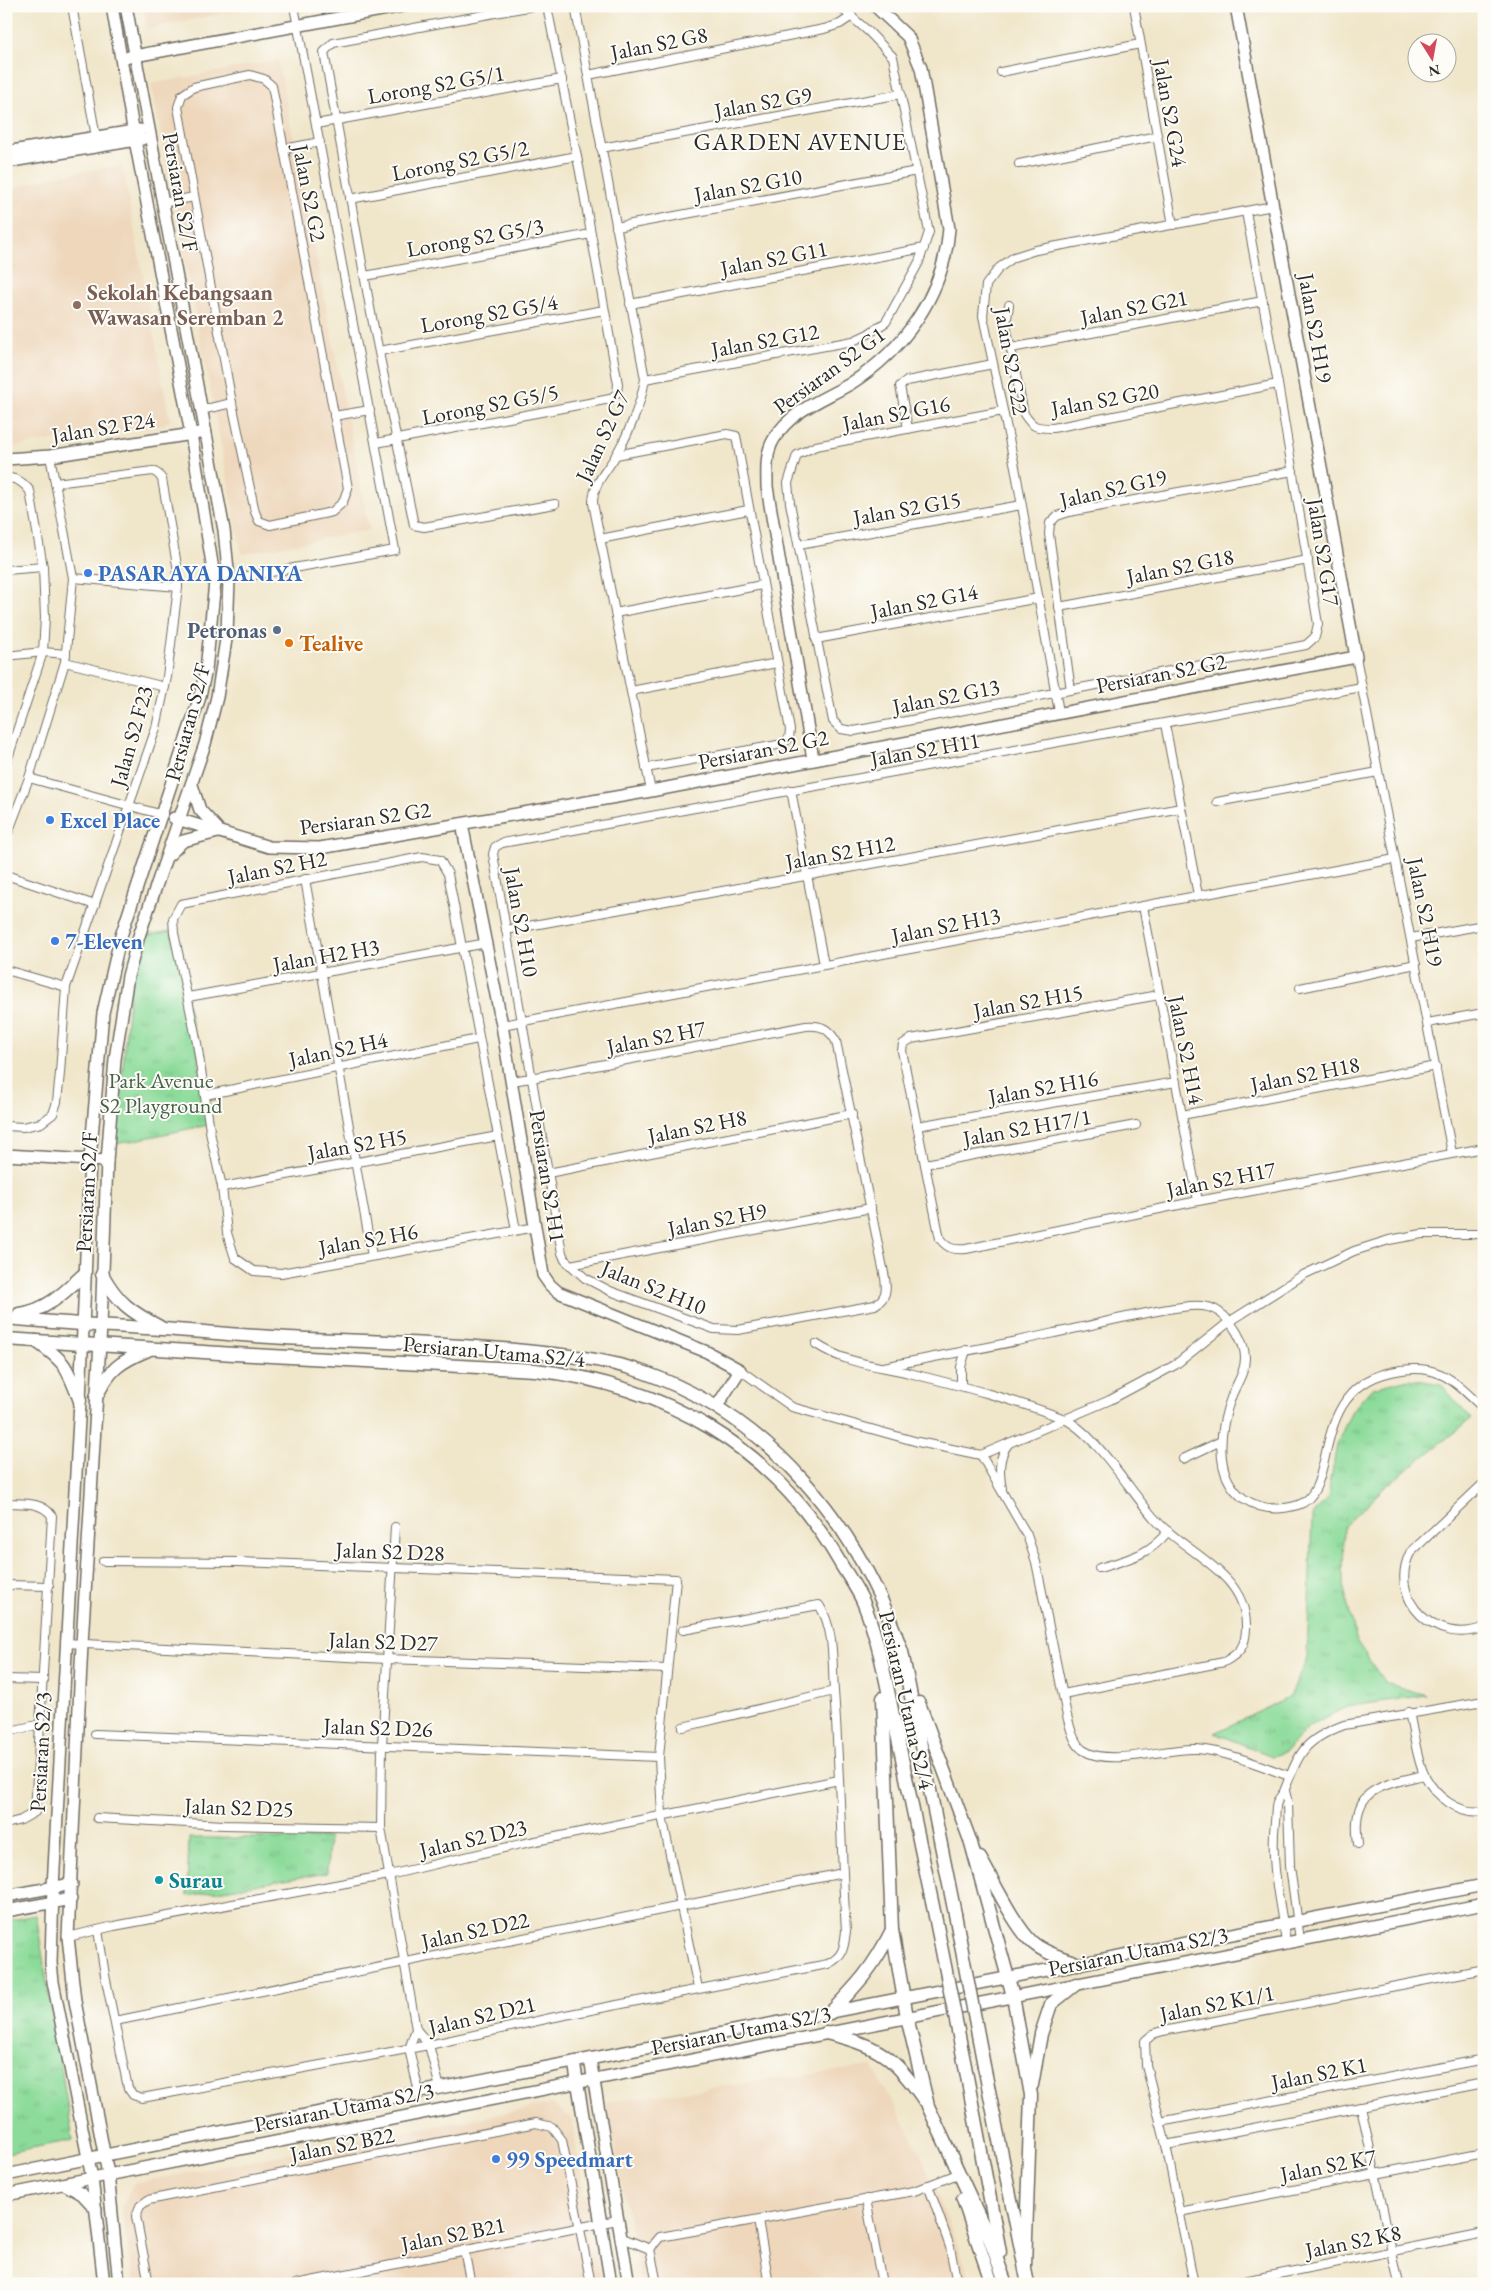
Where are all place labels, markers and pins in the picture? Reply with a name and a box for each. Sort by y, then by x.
place label: Sekolah Kebangsaan Wawasan Seremban 2 [87,278,284,332]
marker: Sekolah Kebangsaan Wawasan Seremban 2 [71,299,83,311]
place label: PASARAYA DANIYA [98,559,302,588]
marker: PASARAYA DANIYA [82,567,94,579]
place label: Petronas [187,616,267,645]
marker: Petronas [271,624,283,636]
place label: Tealive [299,629,363,658]
marker: Tealive [283,637,295,649]
place label: Excel Place [60,806,160,835]
marker: Excel Place [44,814,56,826]
place label: 7-Eleven [65,927,143,956]
marker: 7-Eleven [49,935,61,947]
place label: Surau [169,1866,223,1895]
marker: Surau [153,1874,165,1886]
place label: 99 Speedmart [506,2145,633,2174]
marker: 99 Speedmart [490,2153,502,2165]

